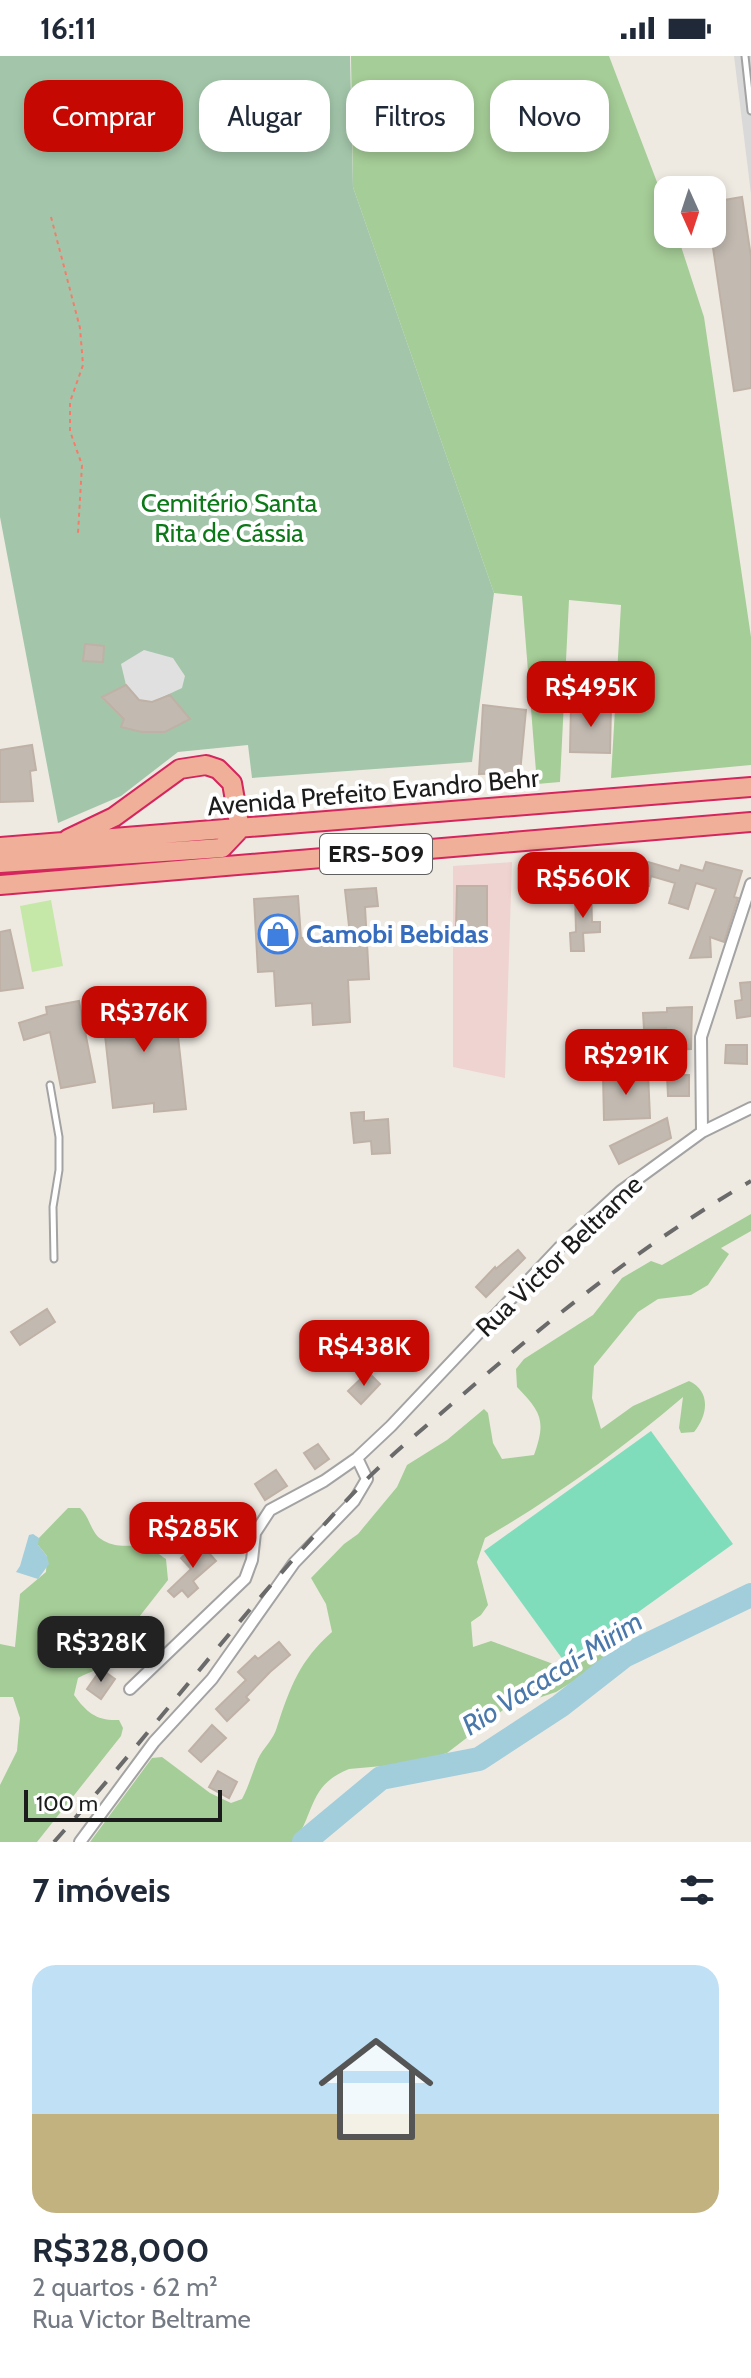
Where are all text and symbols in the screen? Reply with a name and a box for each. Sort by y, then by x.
text: 16:11 [40,10,97,47]
chip: Comprar [24,80,183,152]
chip: Alugar [199,80,330,152]
chip: Filtros [346,80,474,152]
chip: Novo [490,80,609,152]
north arrow [654,176,726,248]
map controls [654,176,726,248]
park label: Cemitério Santa Rita de Cássia [141,487,318,549]
pin: R$495K [526,661,656,729]
text: R$495K [545,671,637,703]
street label: Avenida Prefeito Evandro Behr [206,761,541,822]
road number: ERS-509 [320,834,432,874]
pin: R$560K [518,852,648,920]
text: R$560K [536,862,630,894]
shop icon: Camobi Bebidas [257,913,299,955]
place label: Camobi Bebidas [306,918,489,950]
pin: R$376K [79,986,209,1054]
text: R$376K [100,996,188,1028]
pin: R$291K [561,1029,691,1097]
text: R$291K [583,1039,669,1071]
street label: Rua Victor Beltrame [469,1168,649,1344]
pin: R$438K [299,1320,429,1388]
text: R$438K [317,1330,411,1362]
pin: R$285K [128,1502,258,1570]
text: R$285K [147,1512,239,1544]
water label: Rio Vacacaí-Mirim [455,1604,649,1742]
pin: R$328K [36,1616,166,1684]
text: R$328K [55,1626,147,1658]
scale bar [24,1786,222,1822]
text: 100 m [36,1790,98,1817]
icon: filters [675,1868,719,1912]
text: 7 imóveis [32,1869,170,1911]
icon: home [304,2017,448,2161]
text: R$328,000 [32,2229,209,2271]
text: 2 quartos · 62 m² [32,2271,218,2303]
text: Rua Victor Beltrame [32,2303,251,2335]

